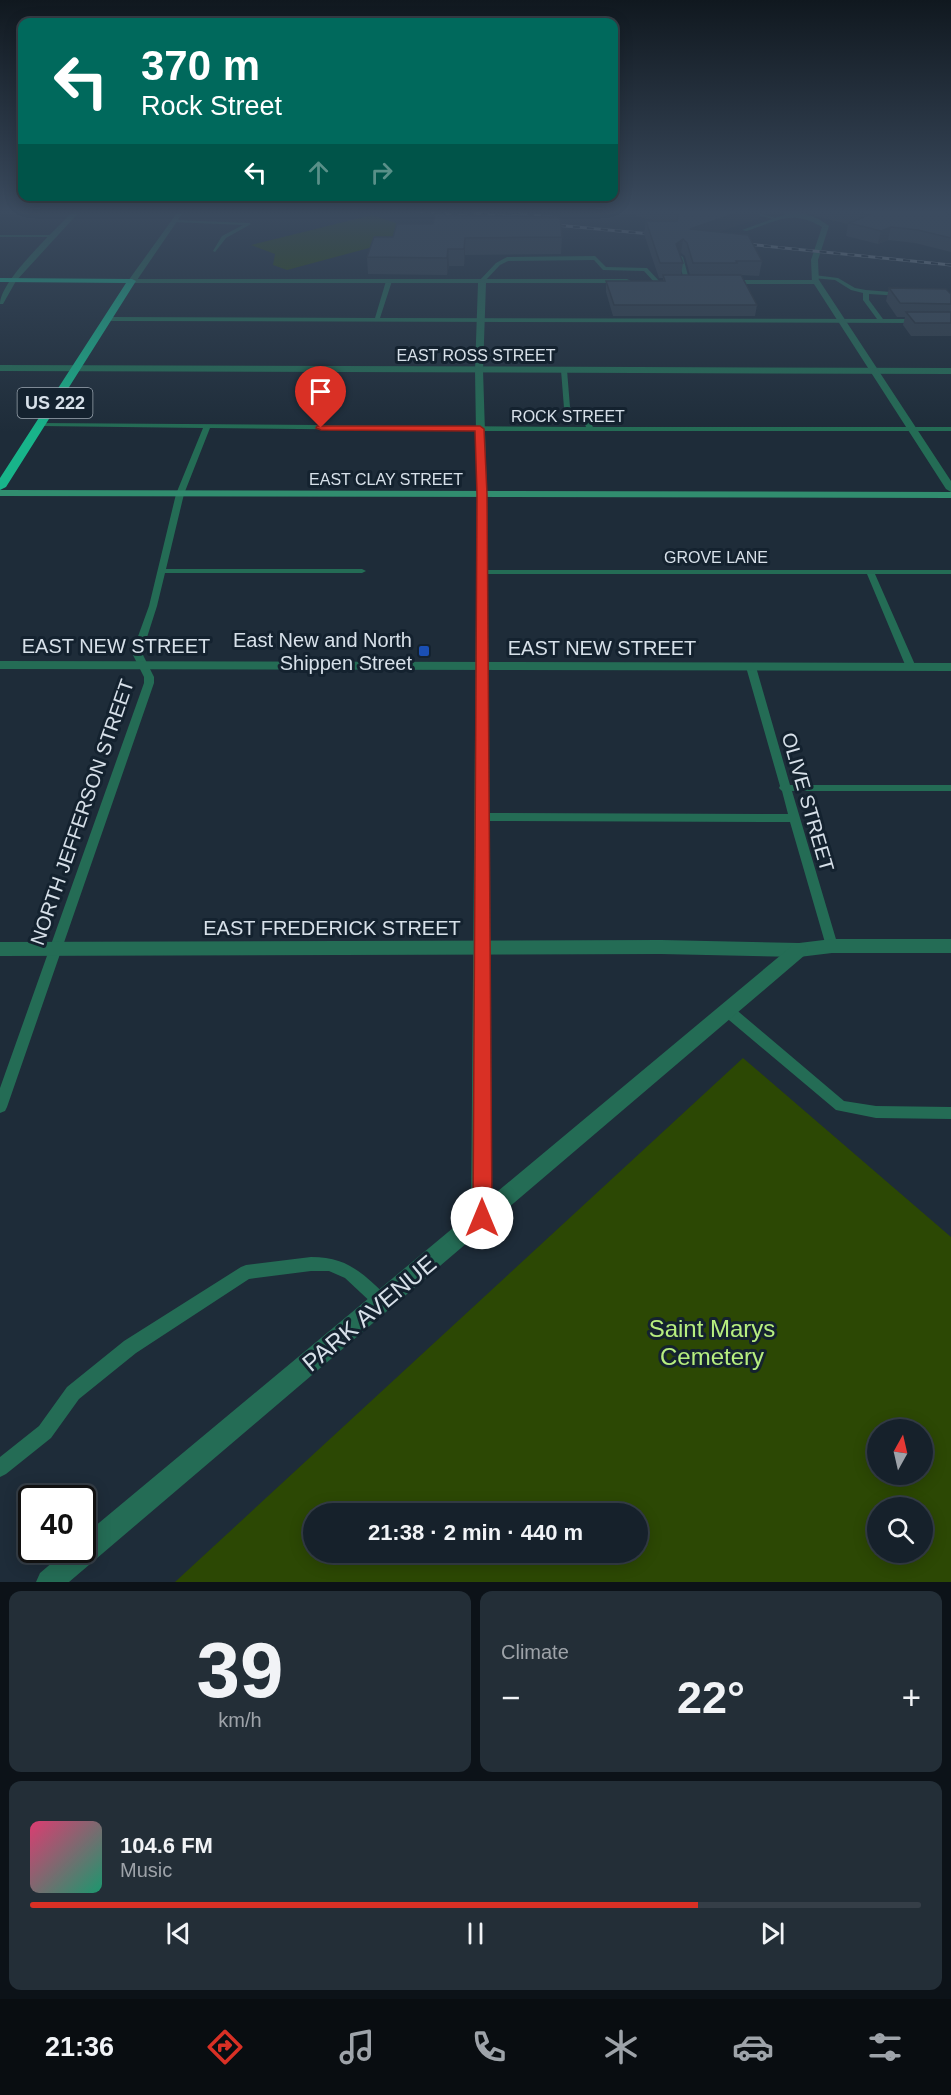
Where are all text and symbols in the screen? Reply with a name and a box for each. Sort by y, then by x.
icon: left [42,42,120,120]
text: 370 m [141,42,260,89]
text: Rock Street [141,91,282,121]
icon: left [239,156,272,189]
icon: ahead [302,156,335,189]
icon: right [365,156,398,189]
street label: EAST ROSS STREET [397,347,556,364]
pin [295,366,346,428]
icon: arrive [304,375,337,408]
road number: US 222 [17,388,92,418]
street label: ROCK STREET [511,408,625,425]
street label: EAST CLAY STREET [309,471,463,488]
street label: GROVE LANE [664,549,768,566]
place label: East New and North Shippen Street [233,629,412,674]
street label: EAST NEW STREET [22,635,210,657]
street label: EAST NEW STREET [508,637,696,659]
marker: East New and North Shippen Street [417,644,431,658]
street label: NORTH JEFFERSON STREET [26,676,138,948]
street label: OLIVE STREET [778,730,838,874]
street label: EAST FREDERICK STREET [203,917,461,939]
position arrow [450,1186,514,1250]
street label: PARK AVENUE [297,1249,441,1377]
park label: Saint Marys Cemetery [649,1315,775,1370]
north arrow [867,1419,933,1485]
map controls [867,1419,933,1563]
speed limit sign: 40 [18,1485,96,1563]
button: search [867,1497,933,1563]
text: 21:38 · 2 min · 440 m [368,1520,583,1545]
text: 39 [197,1626,283,1714]
text: Climate [501,1641,569,1663]
text: 22° [677,1672,745,1723]
text: − [501,1679,520,1716]
text: + [902,1679,921,1716]
text: km/h [218,1709,262,1731]
text: 104.6 FM [120,1833,213,1858]
text: Music [120,1859,172,1881]
icon: previous [162,1917,195,1950]
icon: pause [459,1917,492,1950]
icon: next [756,1917,789,1950]
icon: directions [204,2026,246,2068]
icon: music [336,2026,378,2068]
icon: phone [468,2026,510,2068]
icon: climate [600,2026,642,2068]
icon: car [732,2026,774,2068]
icon: filters [864,2026,906,2068]
text: 21:36 [45,2032,114,2062]

